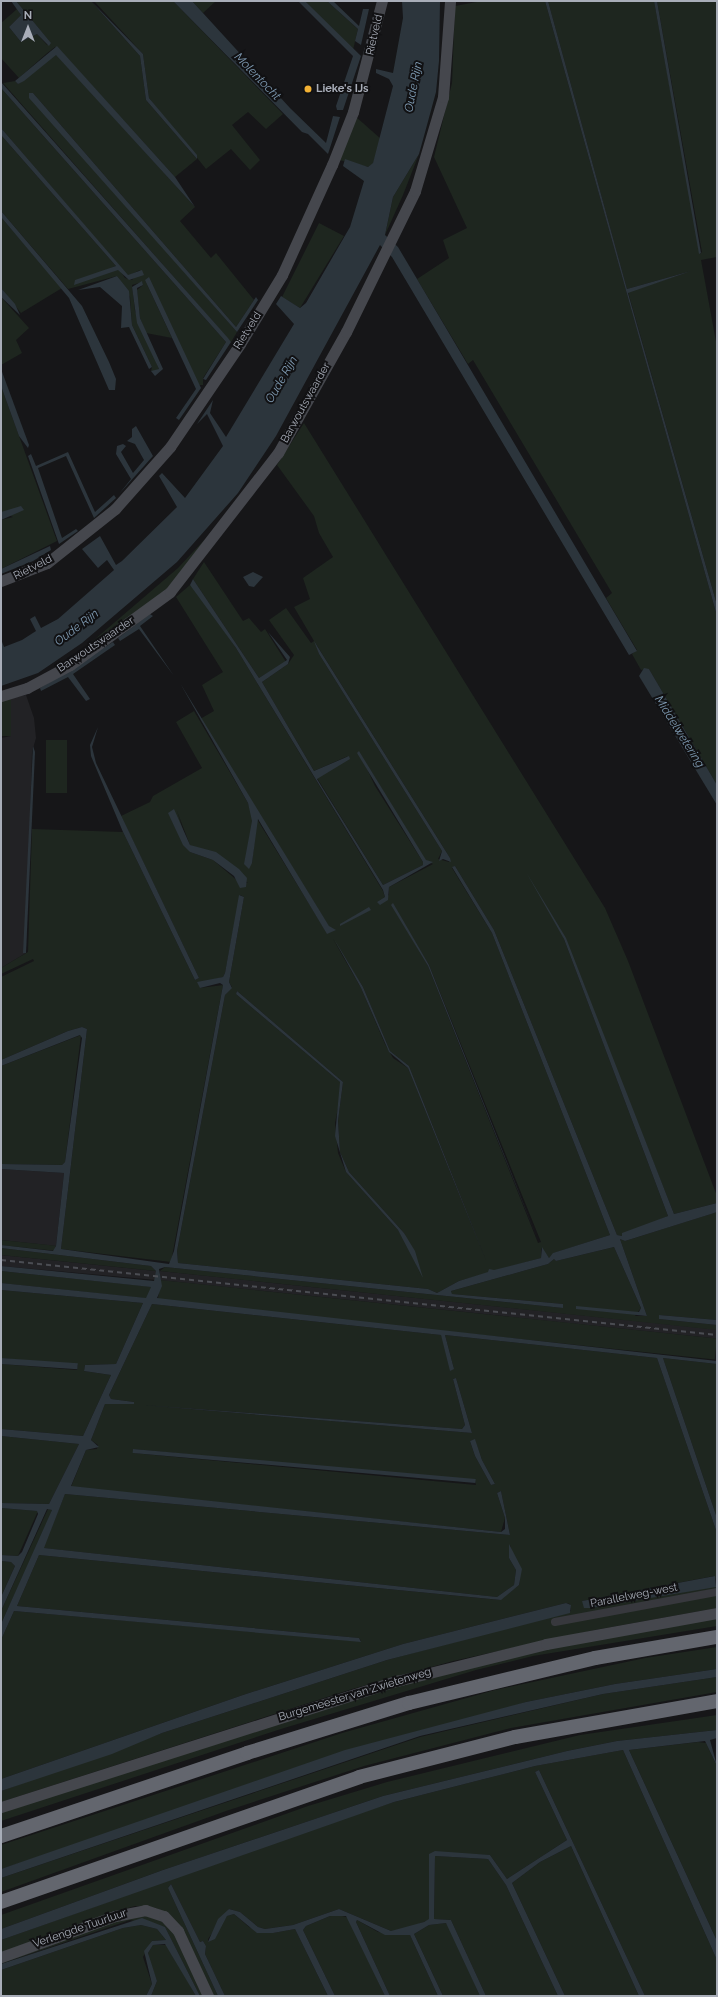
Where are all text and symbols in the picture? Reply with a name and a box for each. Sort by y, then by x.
north arrow [8,8,48,48]
text: N [24,9,32,22]
street label: Rietveld [364,13,386,57]
water label: Molentocht [231,50,283,104]
water label: Oude Rijn [402,60,426,114]
place label: Lieke's IJs [316,82,369,96]
marker: Lieke's IJs [303,84,313,94]
street label: Rietveld [231,310,265,352]
water label: Oude Rijn [263,354,301,406]
street label: Barwoutswaarder [279,361,333,445]
street label: Rietveld [11,553,55,583]
water label: Oude Rijn [52,607,102,649]
street label: Barwoutswaarder [55,614,137,676]
water label: Middelwetering [651,693,707,771]
street label: Parallelweg-west [589,1581,679,1611]
street label: Burgemeester van Zwietenweg [277,1665,433,1725]
street label: Verlengde Tuurluur [31,1907,129,1951]

